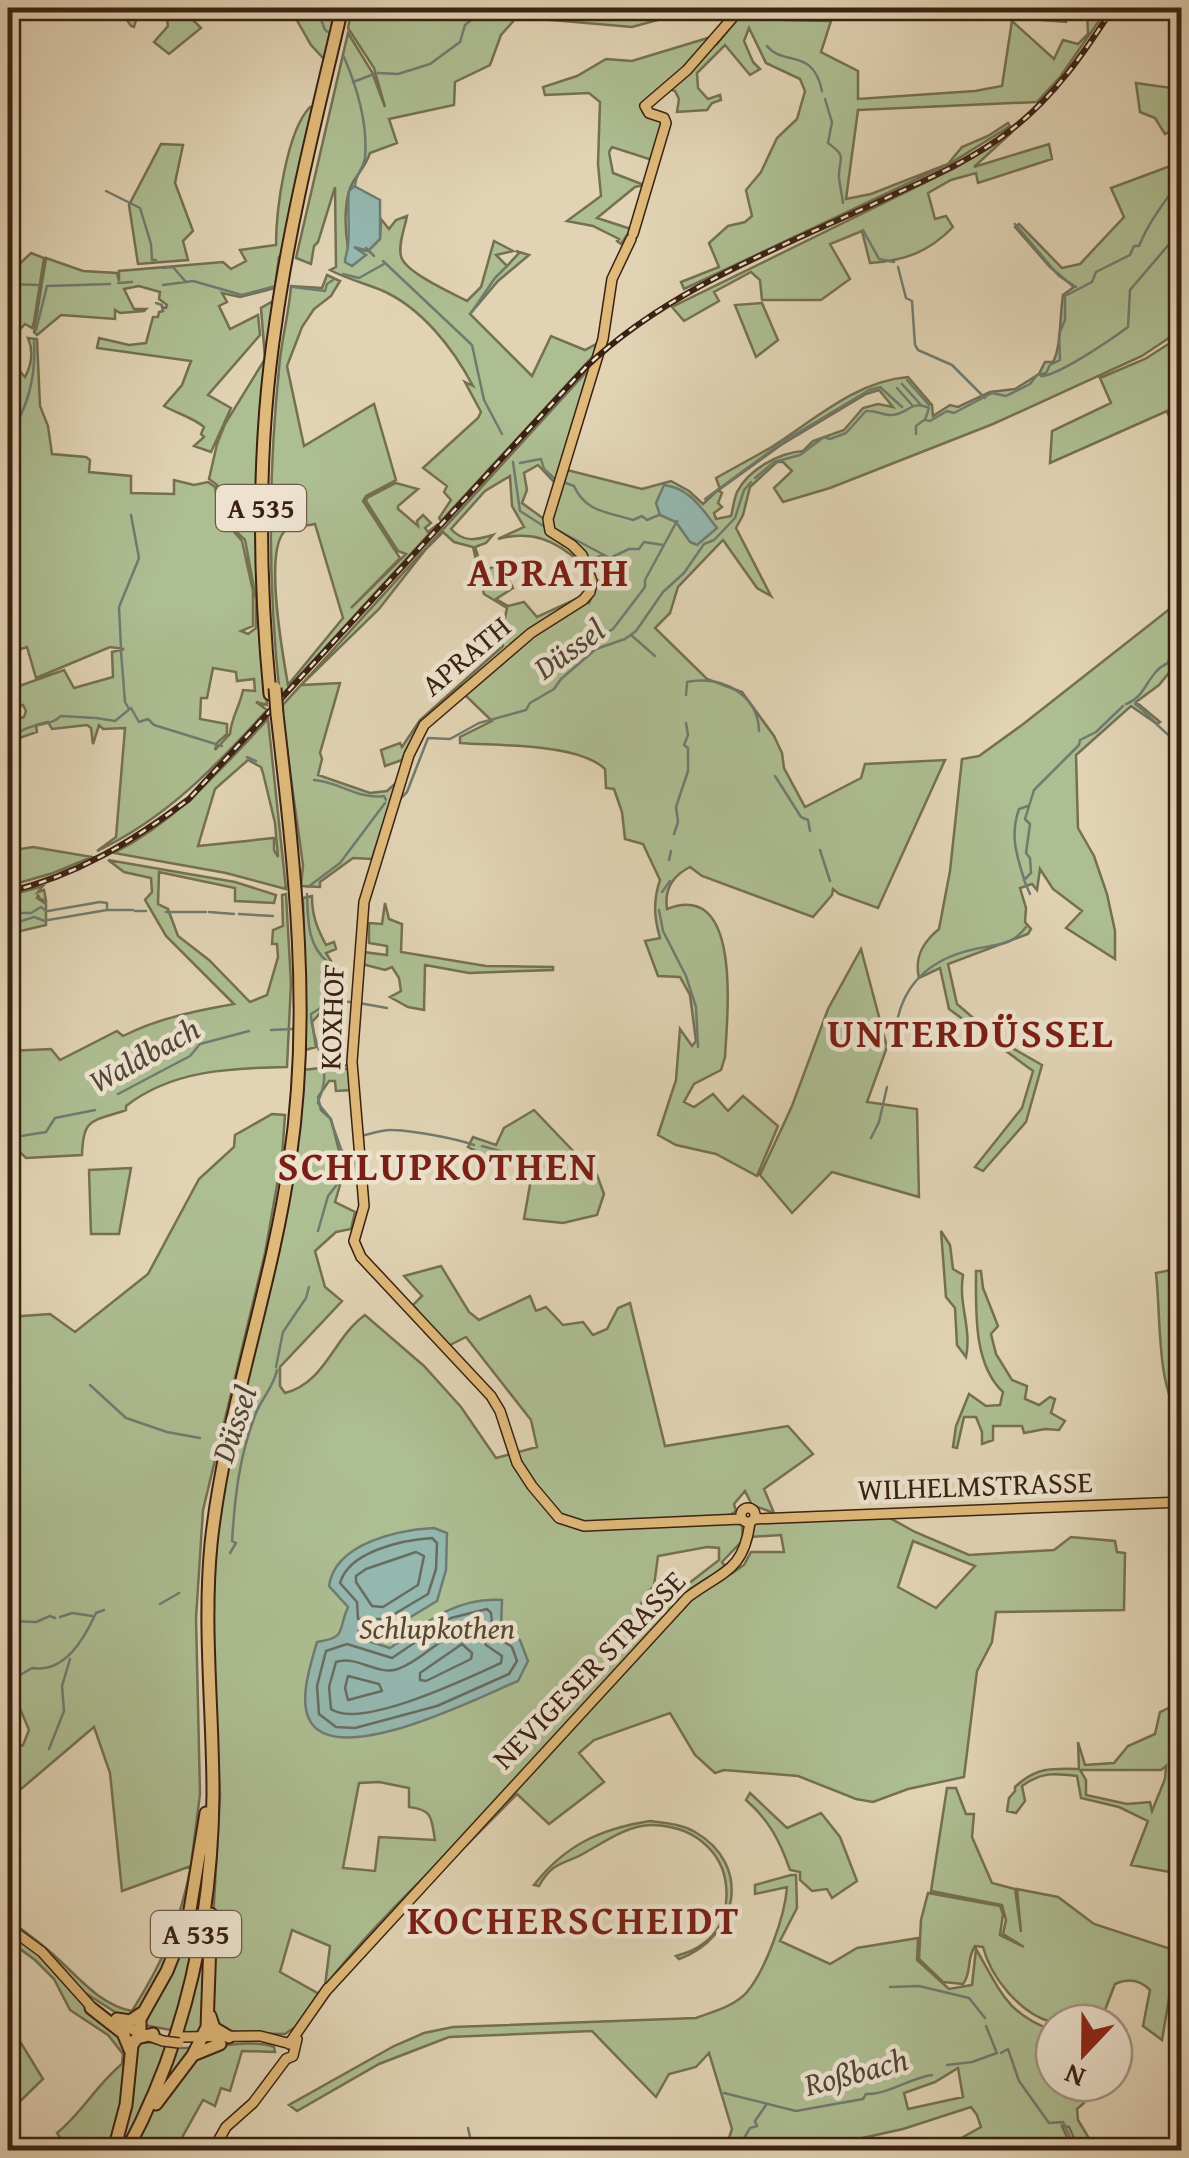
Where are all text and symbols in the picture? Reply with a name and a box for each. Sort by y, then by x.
road number: A 535 [216,485,306,531]
district label: APRATH [467,542,631,601]
street label: APRATH [411,605,520,706]
water label: Düssel [523,607,614,691]
street label: KOXHOF [307,963,355,1071]
district label: UNTERDÜSSEL [827,1003,1115,1062]
water label: Waldbach [80,1005,208,1104]
district label: SCHLUPKOTHEN [277,1136,599,1195]
water label: Düssel [198,1379,269,1469]
street label: WILHELMSTRASSE [857,1459,1093,1511]
street label: NEVIGESER STRASSE [482,1560,695,1779]
park label: Schlupkothen [359,1606,515,1650]
district label: KOCHERSCHEIDT [407,1890,741,1949]
road number: A 535 [151,1911,241,1957]
north arrow [1034,2003,1134,2103]
water label: Roßbach [798,2035,913,2108]
text: N [1058,2054,1091,2099]

